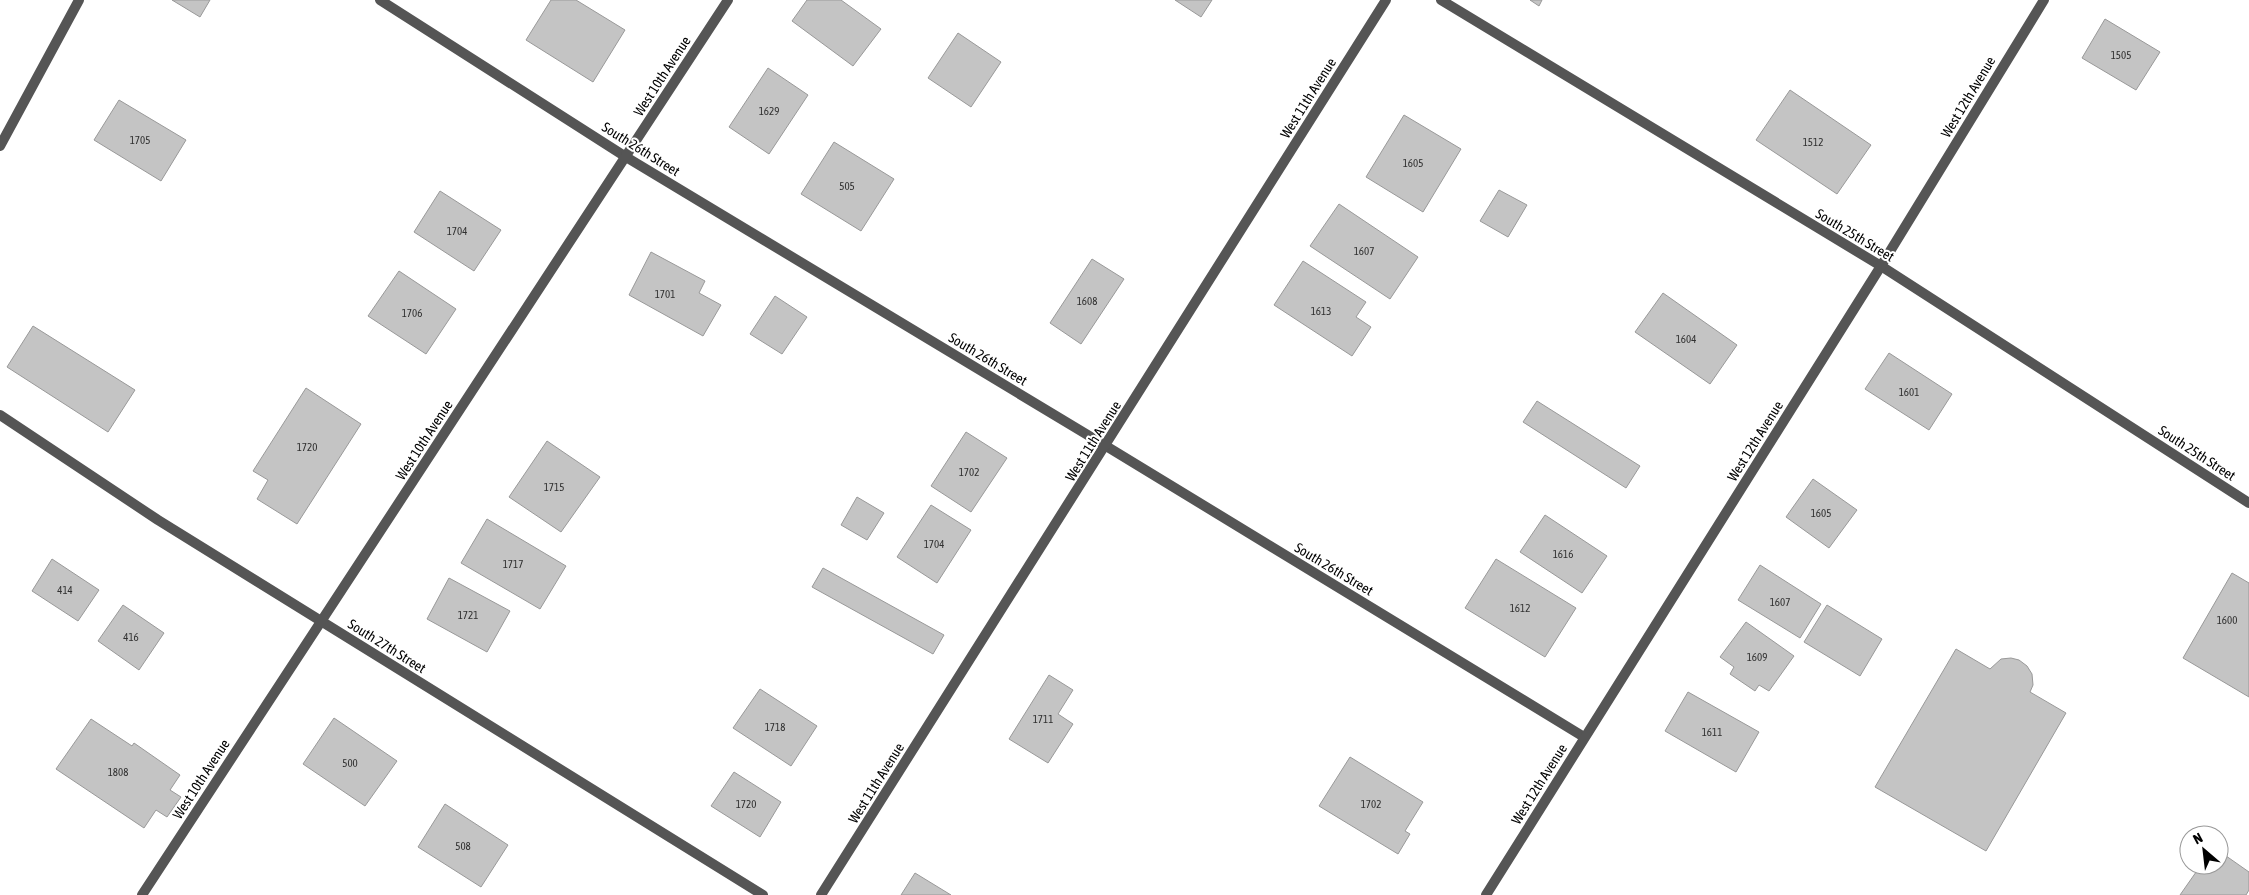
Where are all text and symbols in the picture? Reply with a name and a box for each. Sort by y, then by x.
street label: West 10th Avenue [630,33,694,119]
house number: 1505 [2111,49,2131,61]
street label: West 12th Avenue [1938,54,1998,140]
street label: West 11th Avenue [1277,55,1339,141]
house number: 1629 [759,105,779,117]
street label: South 26th Street [599,119,683,179]
house number: 1705 [130,134,150,146]
house number: 1512 [1803,136,1823,148]
house number: 1605 [1403,157,1423,169]
house number: 505 [839,180,855,192]
street label: South 25th Street [1813,205,1897,265]
house number: 1704 [447,225,467,237]
house number: 1607 [1354,245,1374,257]
house number: 1701 [655,288,675,300]
house number: 1608 [1077,295,1097,307]
house number: 1613 [1311,305,1331,317]
house number: 1706 [402,307,422,319]
street label: South 26th Street [946,329,1030,389]
house number: 1604 [1676,333,1696,345]
house number: 1601 [1899,386,1919,398]
street label: West 10th Avenue [392,397,456,483]
street label: West 11th Avenue [1062,398,1124,484]
street label: West 12th Avenue [1724,398,1786,484]
street label: South 25th Street [2155,422,2239,484]
house number: 1720 [297,441,317,453]
house number: 1702 [959,466,979,478]
house number: 1715 [544,481,564,493]
house number: 1605 [1811,507,1831,519]
house number: 1704 [924,538,944,550]
street label: South 26th Street [1292,539,1376,599]
house number: 1616 [1553,548,1573,560]
house number: 1717 [503,558,523,570]
house number: 414 [57,584,73,596]
house number: 1607 [1770,596,1790,608]
house number: 1612 [1510,602,1530,614]
house number: 1721 [458,609,478,621]
house number: 1600 [2217,614,2237,626]
street label: South 27th Street [345,616,429,676]
house number: 416 [123,631,139,643]
house number: 1609 [1747,651,1767,663]
house number: 1711 [1033,713,1053,725]
house number: 1718 [765,721,785,733]
house number: 1611 [1702,726,1722,738]
street label: West 10th Avenue [169,736,233,822]
street label: West 11th Avenue [845,740,907,826]
street label: West 12th Avenue [1508,741,1570,827]
house number: 500 [342,757,358,769]
house number: 1808 [108,766,128,778]
house number: 1720 [736,798,756,810]
house number: 1702 [1361,798,1381,810]
north arrow [2179,825,2229,875]
text: N [2190,830,2205,848]
house number: 508 [455,840,471,852]

